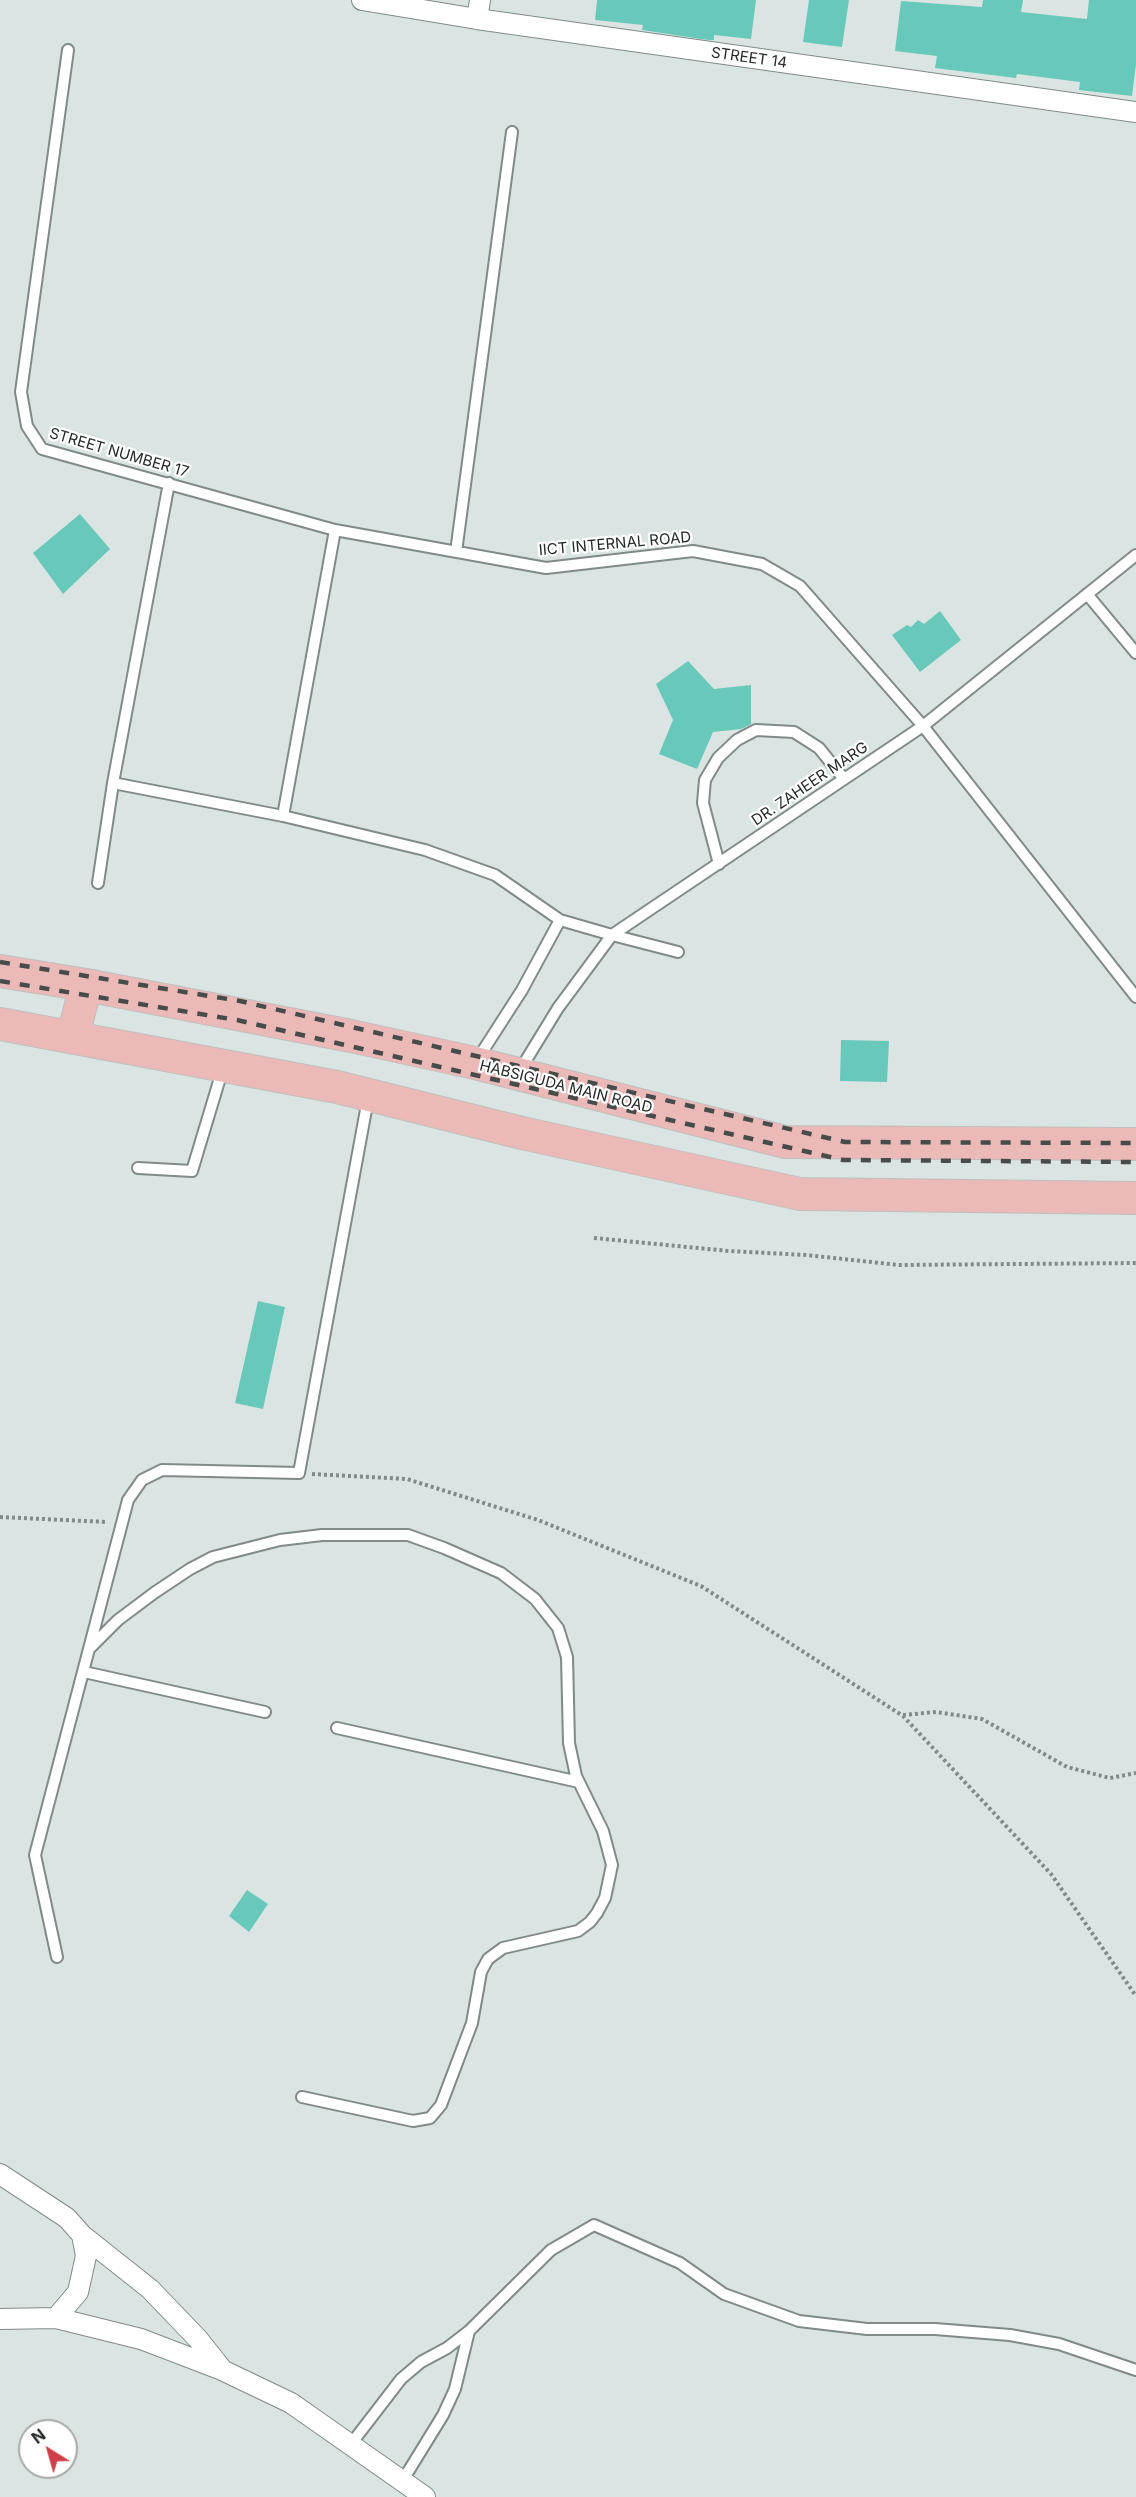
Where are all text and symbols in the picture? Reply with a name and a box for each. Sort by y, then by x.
street label: STREET 14 [710,44,788,72]
street label: STREET NUMBER 17 [47,424,191,482]
street label: IICT INTERNAL ROAD [538,528,692,560]
street label: DR. ZAHEER MARG [748,738,872,830]
street label: HABSIGUDA MAIN ROAD [478,1057,654,1117]
north arrow [18,2419,78,2479]
text: N [27,2425,49,2448]

